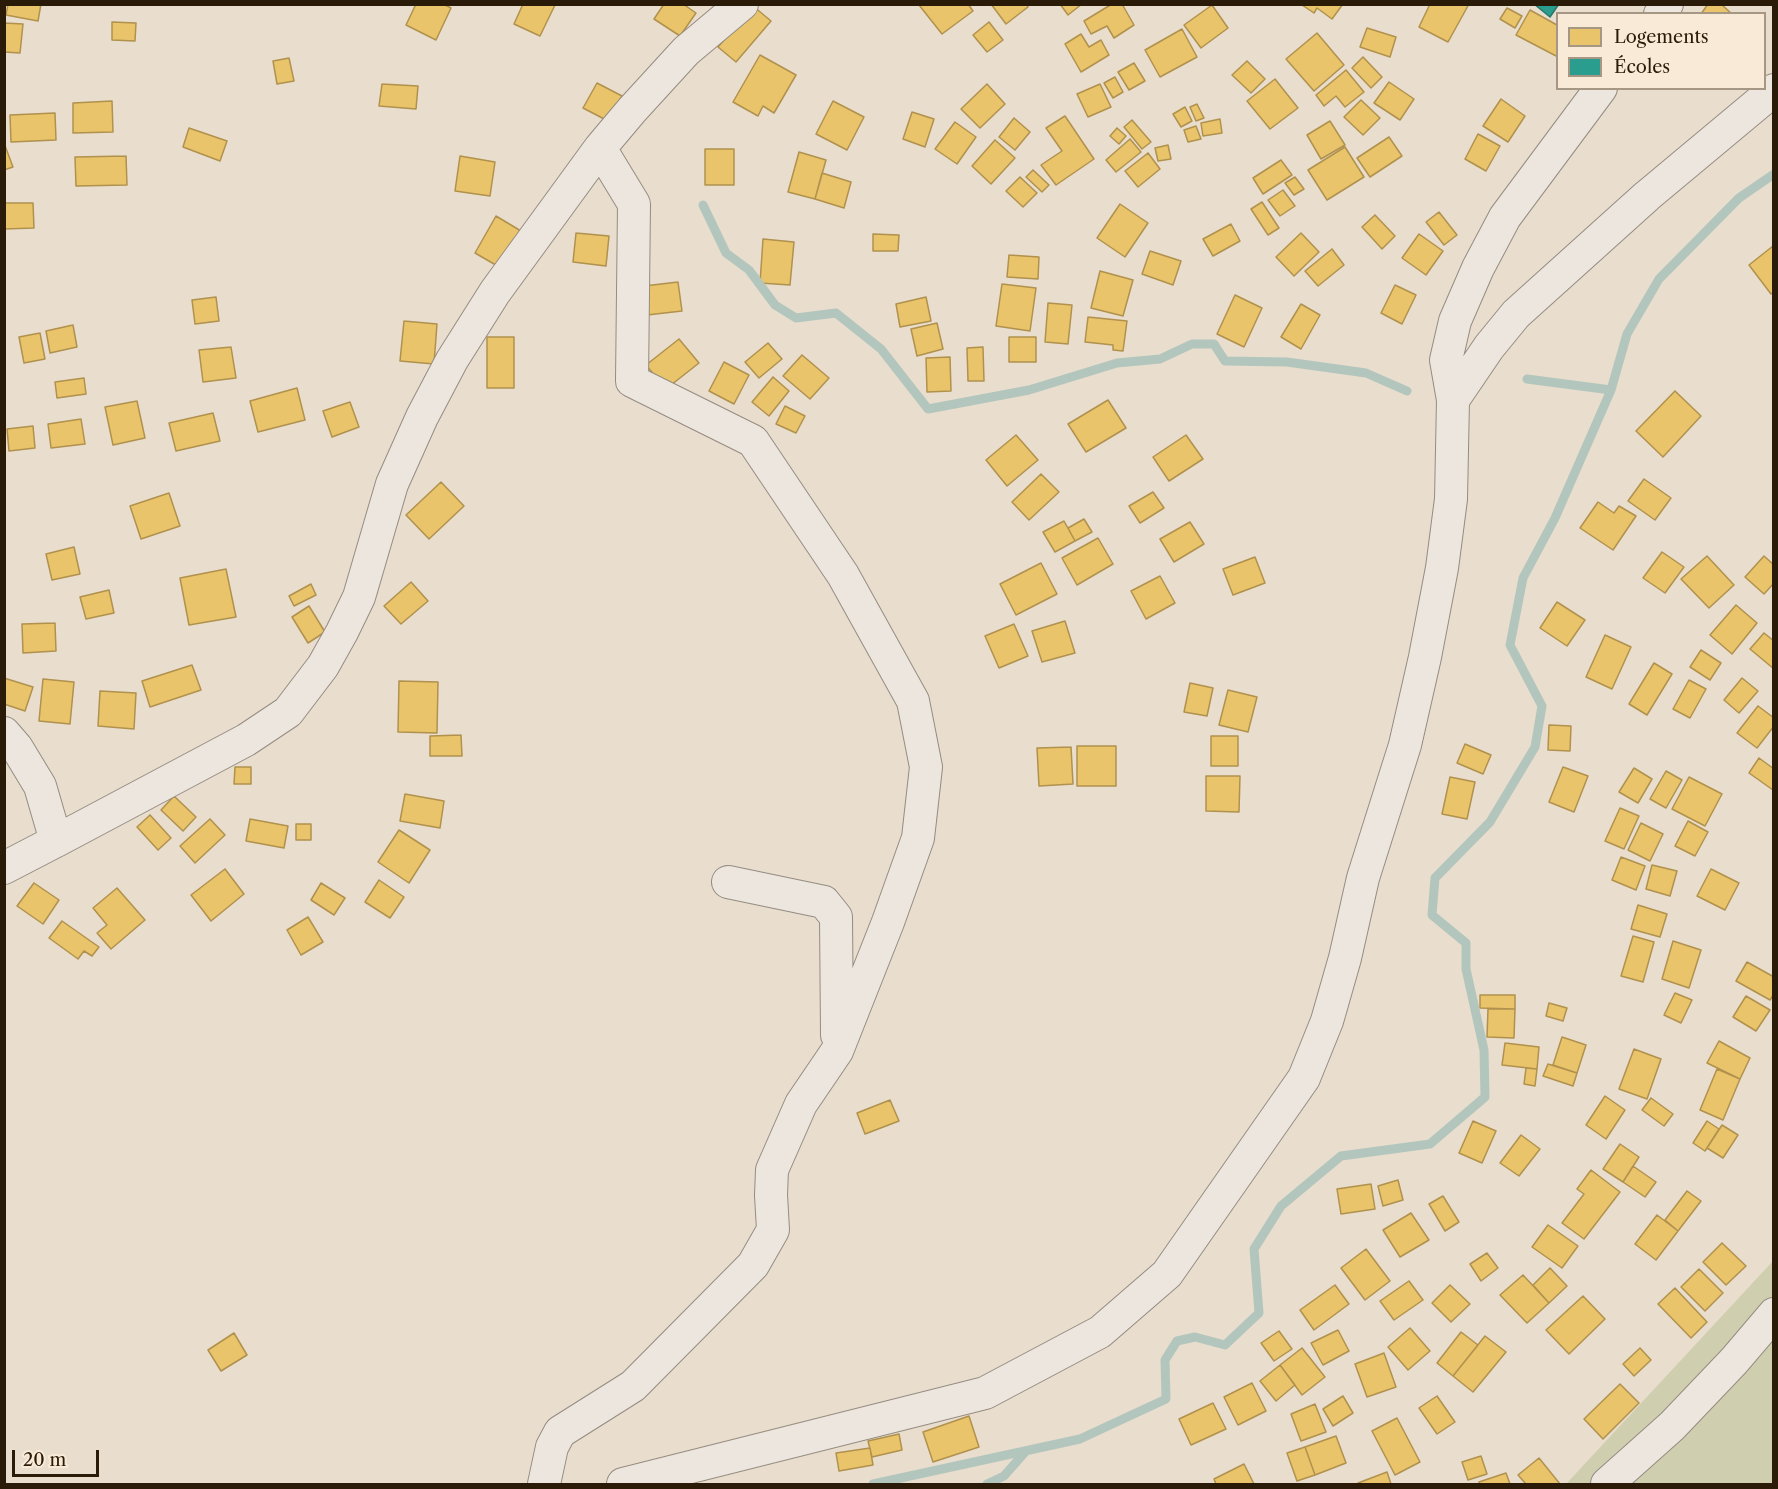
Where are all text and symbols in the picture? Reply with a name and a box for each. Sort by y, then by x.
legend [1556,12,1766,90]
text: Logements [1614,26,1709,48]
text: Écoles [1614,56,1670,78]
scale bar [15,1438,102,1476]
text: 20 m [23,1449,66,1471]

